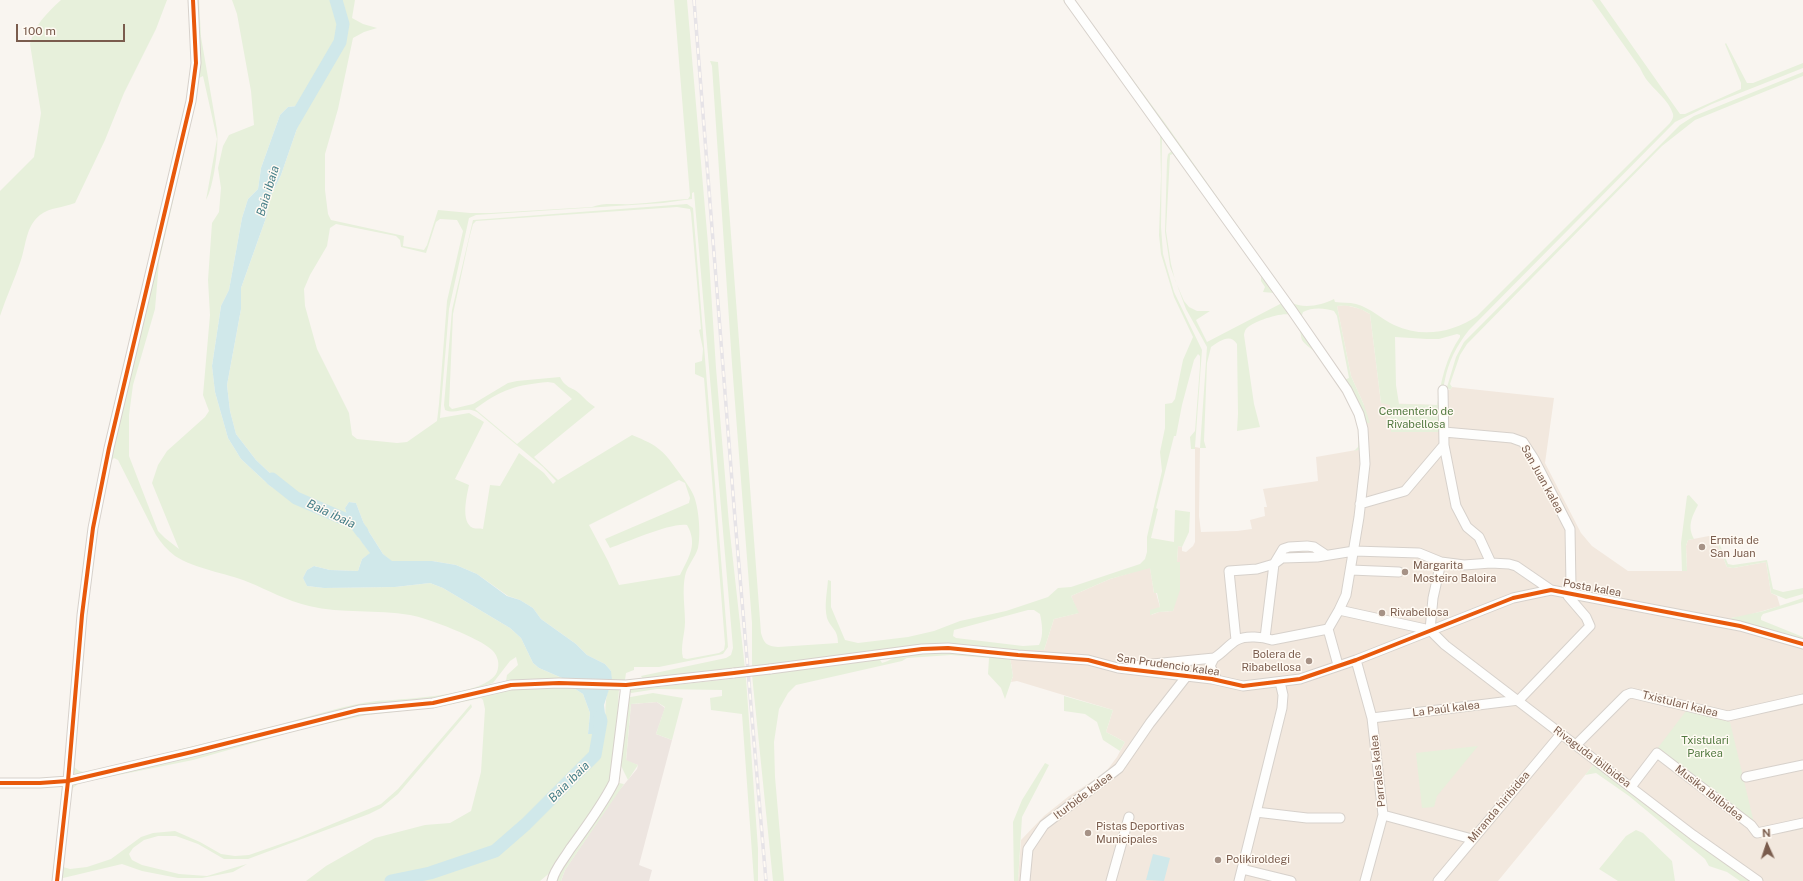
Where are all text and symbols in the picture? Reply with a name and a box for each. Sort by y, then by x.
scale bar [18,16,127,42]
text: 100 m [23,24,56,38]
water label: Baia ibaia [254,164,282,218]
park label: Cementerio de Rivabellosa [1379,405,1453,431]
street label: San Juan kalea [1518,443,1566,515]
water label: Baia ibaia [304,496,358,532]
place label: Ermita de San Juan [1710,534,1759,560]
marker: Ermita de San Juan [1697,542,1707,552]
place label: Margarita Mosteiro Baloira [1413,559,1496,585]
marker: Margarita Mosteiro Baloira [1400,567,1410,577]
street label: Posta kalea [1562,576,1622,600]
place label: Rivabellosa [1390,606,1448,620]
marker: Rivabellosa [1377,608,1387,618]
place label: Bolera de Ribabellosa [1241,648,1301,674]
street label: San Prudencio kalea [1115,651,1221,679]
marker: Bolera de Ribabellosa [1304,656,1314,666]
street label: Txistulari kalea [1641,688,1719,720]
street label: La Paúl kalea [1412,698,1480,720]
street label: Rivaguda ibilbidea [1551,724,1633,790]
street label: Parrales kalea [1368,734,1388,808]
park label: Txistulari Parkea [1681,734,1729,760]
water label: Baia ibaia [546,759,592,805]
street label: Musika ibilbidea [1672,762,1746,824]
street label: Miranda hiribidea [1465,769,1533,845]
street label: Iturbide kalea [1051,770,1115,822]
place label: Pistas Deportivas Municipales [1096,820,1184,846]
north arrow [1747,825,1787,865]
text: N [1762,827,1771,839]
marker: Pistas Deportivas Municipales [1083,828,1093,838]
place label: Polikiroldegi [1226,853,1290,867]
marker: Polikiroldegi [1213,855,1223,865]

